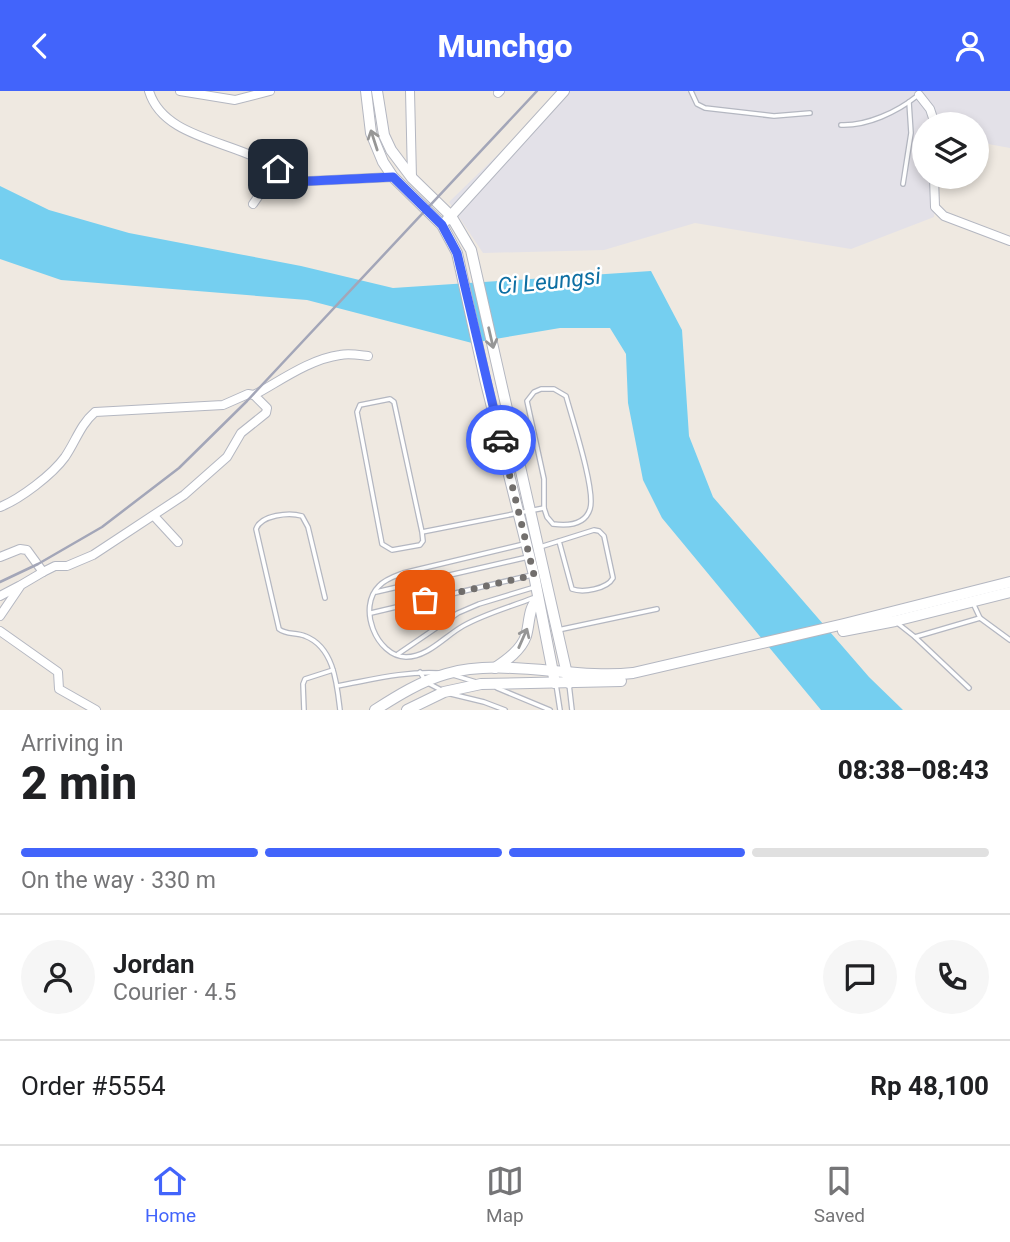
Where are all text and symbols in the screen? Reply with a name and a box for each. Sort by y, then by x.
icon: back [21,27,59,65]
text: Munchgo [437,27,573,65]
icon: person [951,27,989,65]
map controls [912,112,989,189]
button: layers [912,112,989,189]
one-way arrow [367,130,379,152]
pin [248,139,308,199]
icon: home [259,150,297,188]
water label: Ci Leungsi [496,263,603,300]
one-way arrow [485,326,498,349]
courier [466,405,536,475]
icon: car [482,421,520,459]
pin [395,570,455,630]
icon: bag [406,581,444,619]
one-way arrow [517,628,530,649]
text: Arriving in [21,730,124,757]
text: 08:38–08:43 [838,755,989,785]
text: 2 min [21,756,137,810]
text: On the way · 330 m [21,867,216,894]
button: person [21,940,95,1014]
button: chat [823,940,897,1014]
button: phone [915,940,989,1014]
text: Jordan [113,949,195,979]
text: Courier · 4.5 [113,979,236,1006]
text: Order #5554 [21,1071,166,1101]
text: Rp 48,100 [870,1071,989,1101]
tab: Home [145,1162,196,1227]
tab: Map [486,1162,524,1227]
tab: Saved [814,1162,865,1227]

